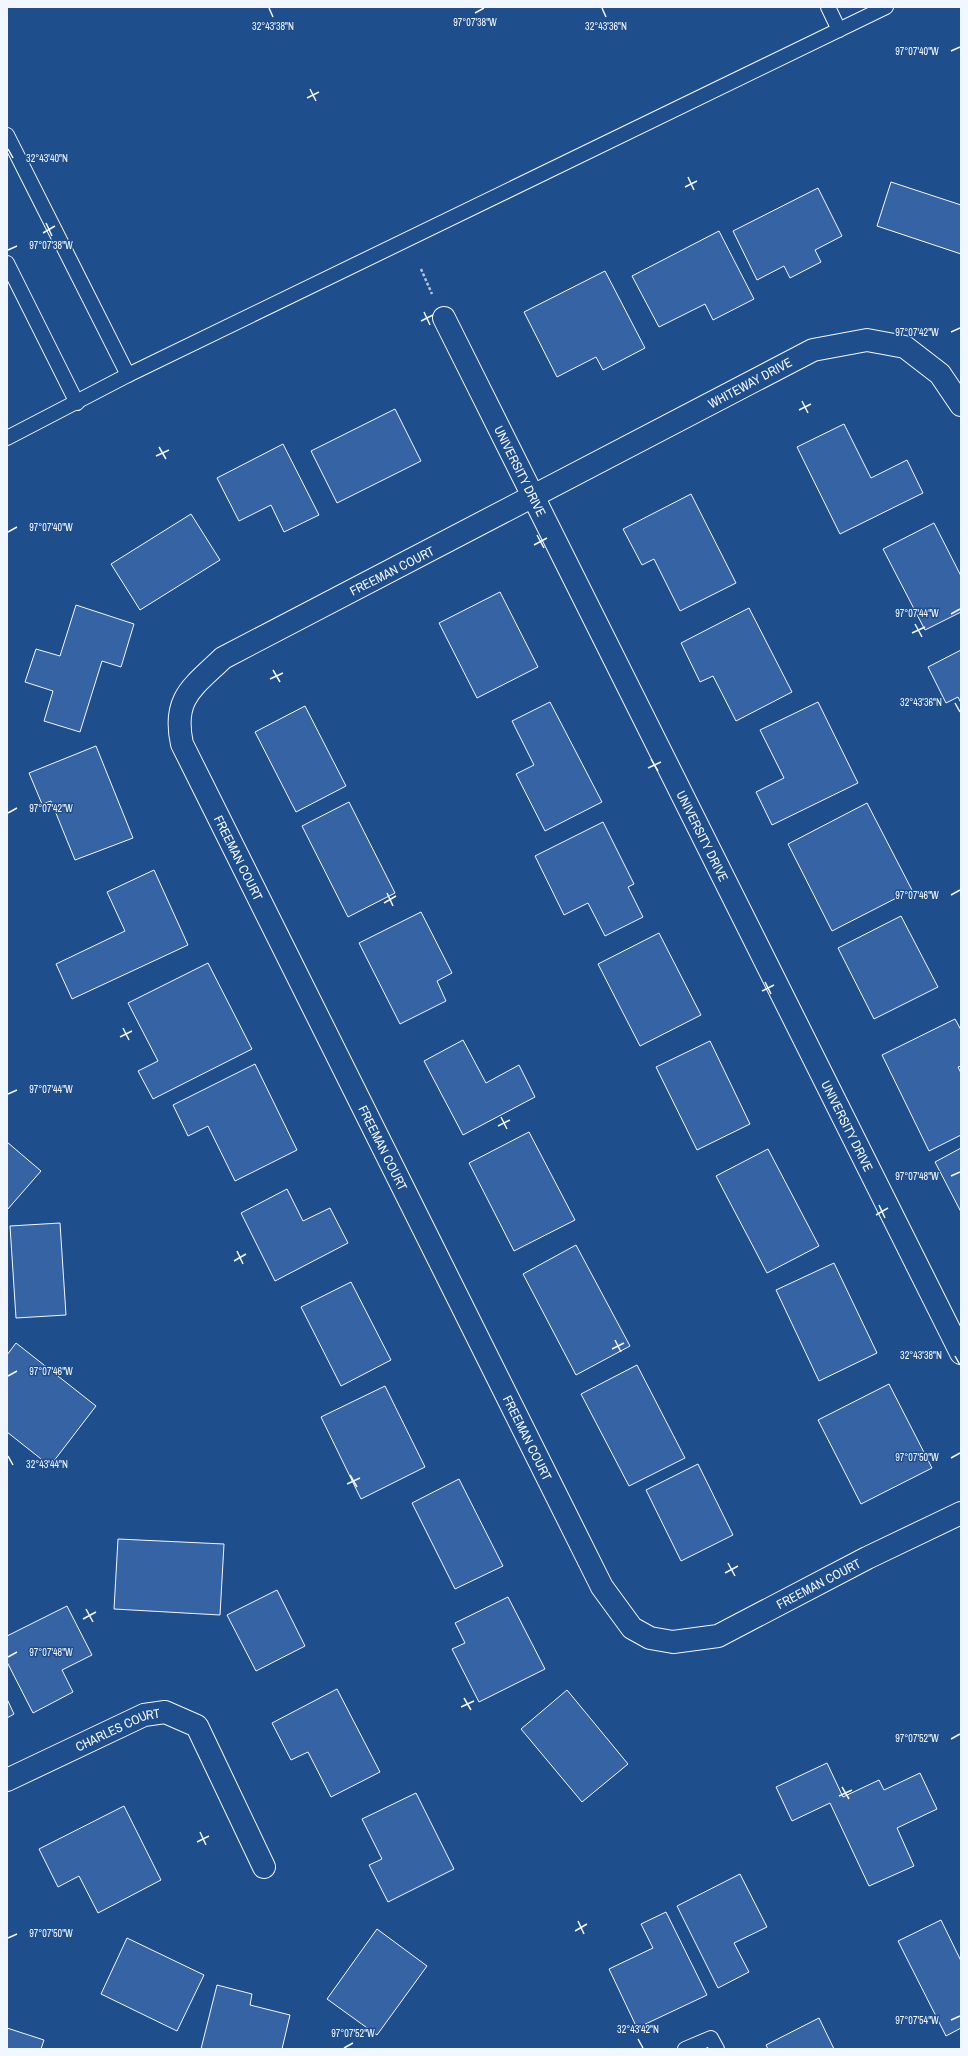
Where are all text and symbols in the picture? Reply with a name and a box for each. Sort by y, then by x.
text: 97°07'38"W [453,16,497,29]
text: 32°43'38"N [252,20,294,33]
text: 32°43'36"N [585,20,627,33]
text: 97°07'40"W [895,45,939,58]
text: 32°43'40"N [26,152,68,165]
text: 97°07'38"W [29,239,73,252]
text: 97°07'42"W [895,326,939,339]
street label: WHITEWAY DRIVE [705,354,795,412]
street label: UNIVERSITY DRIVE [491,423,550,519]
text: 97°07'40"W [29,521,73,534]
street label: FREEMAN COURT [347,542,438,600]
text: 97°07'44"W [895,607,939,620]
text: 32°43'36"N [900,696,942,709]
street label: UNIVERSITY DRIVE [673,788,733,884]
text: 97°07'42"W [29,802,73,815]
street label: FREEMAN COURT [210,812,267,904]
text: 97°07'46"W [895,889,939,902]
street label: UNIVERSITY DRIVE [818,1078,877,1174]
text: 97°07'44"W [29,1083,73,1096]
street label: FREEMAN COURT [355,1102,412,1194]
text: 97°07'48"W [895,1170,939,1183]
text: 32°43'38"N [900,1349,942,1362]
text: 97°07'46"W [29,1365,73,1378]
street label: FREEMAN COURT [499,1392,556,1484]
text: 97°07'50"W [895,1451,939,1464]
text: 32°43'44"N [26,1458,68,1471]
street label: FREEMAN COURT [773,1554,864,1613]
text: 97°07'48"W [29,1646,73,1659]
street label: CHARLES COURT [72,1704,161,1755]
text: 97°07'52"W [895,1732,939,1745]
text: 97°07'50"W [29,1927,73,1940]
text: 97°07'54"W [895,2014,939,2027]
text: 32°43'42"N [617,2023,659,2036]
text: 97°07'52"W [331,2027,375,2040]

